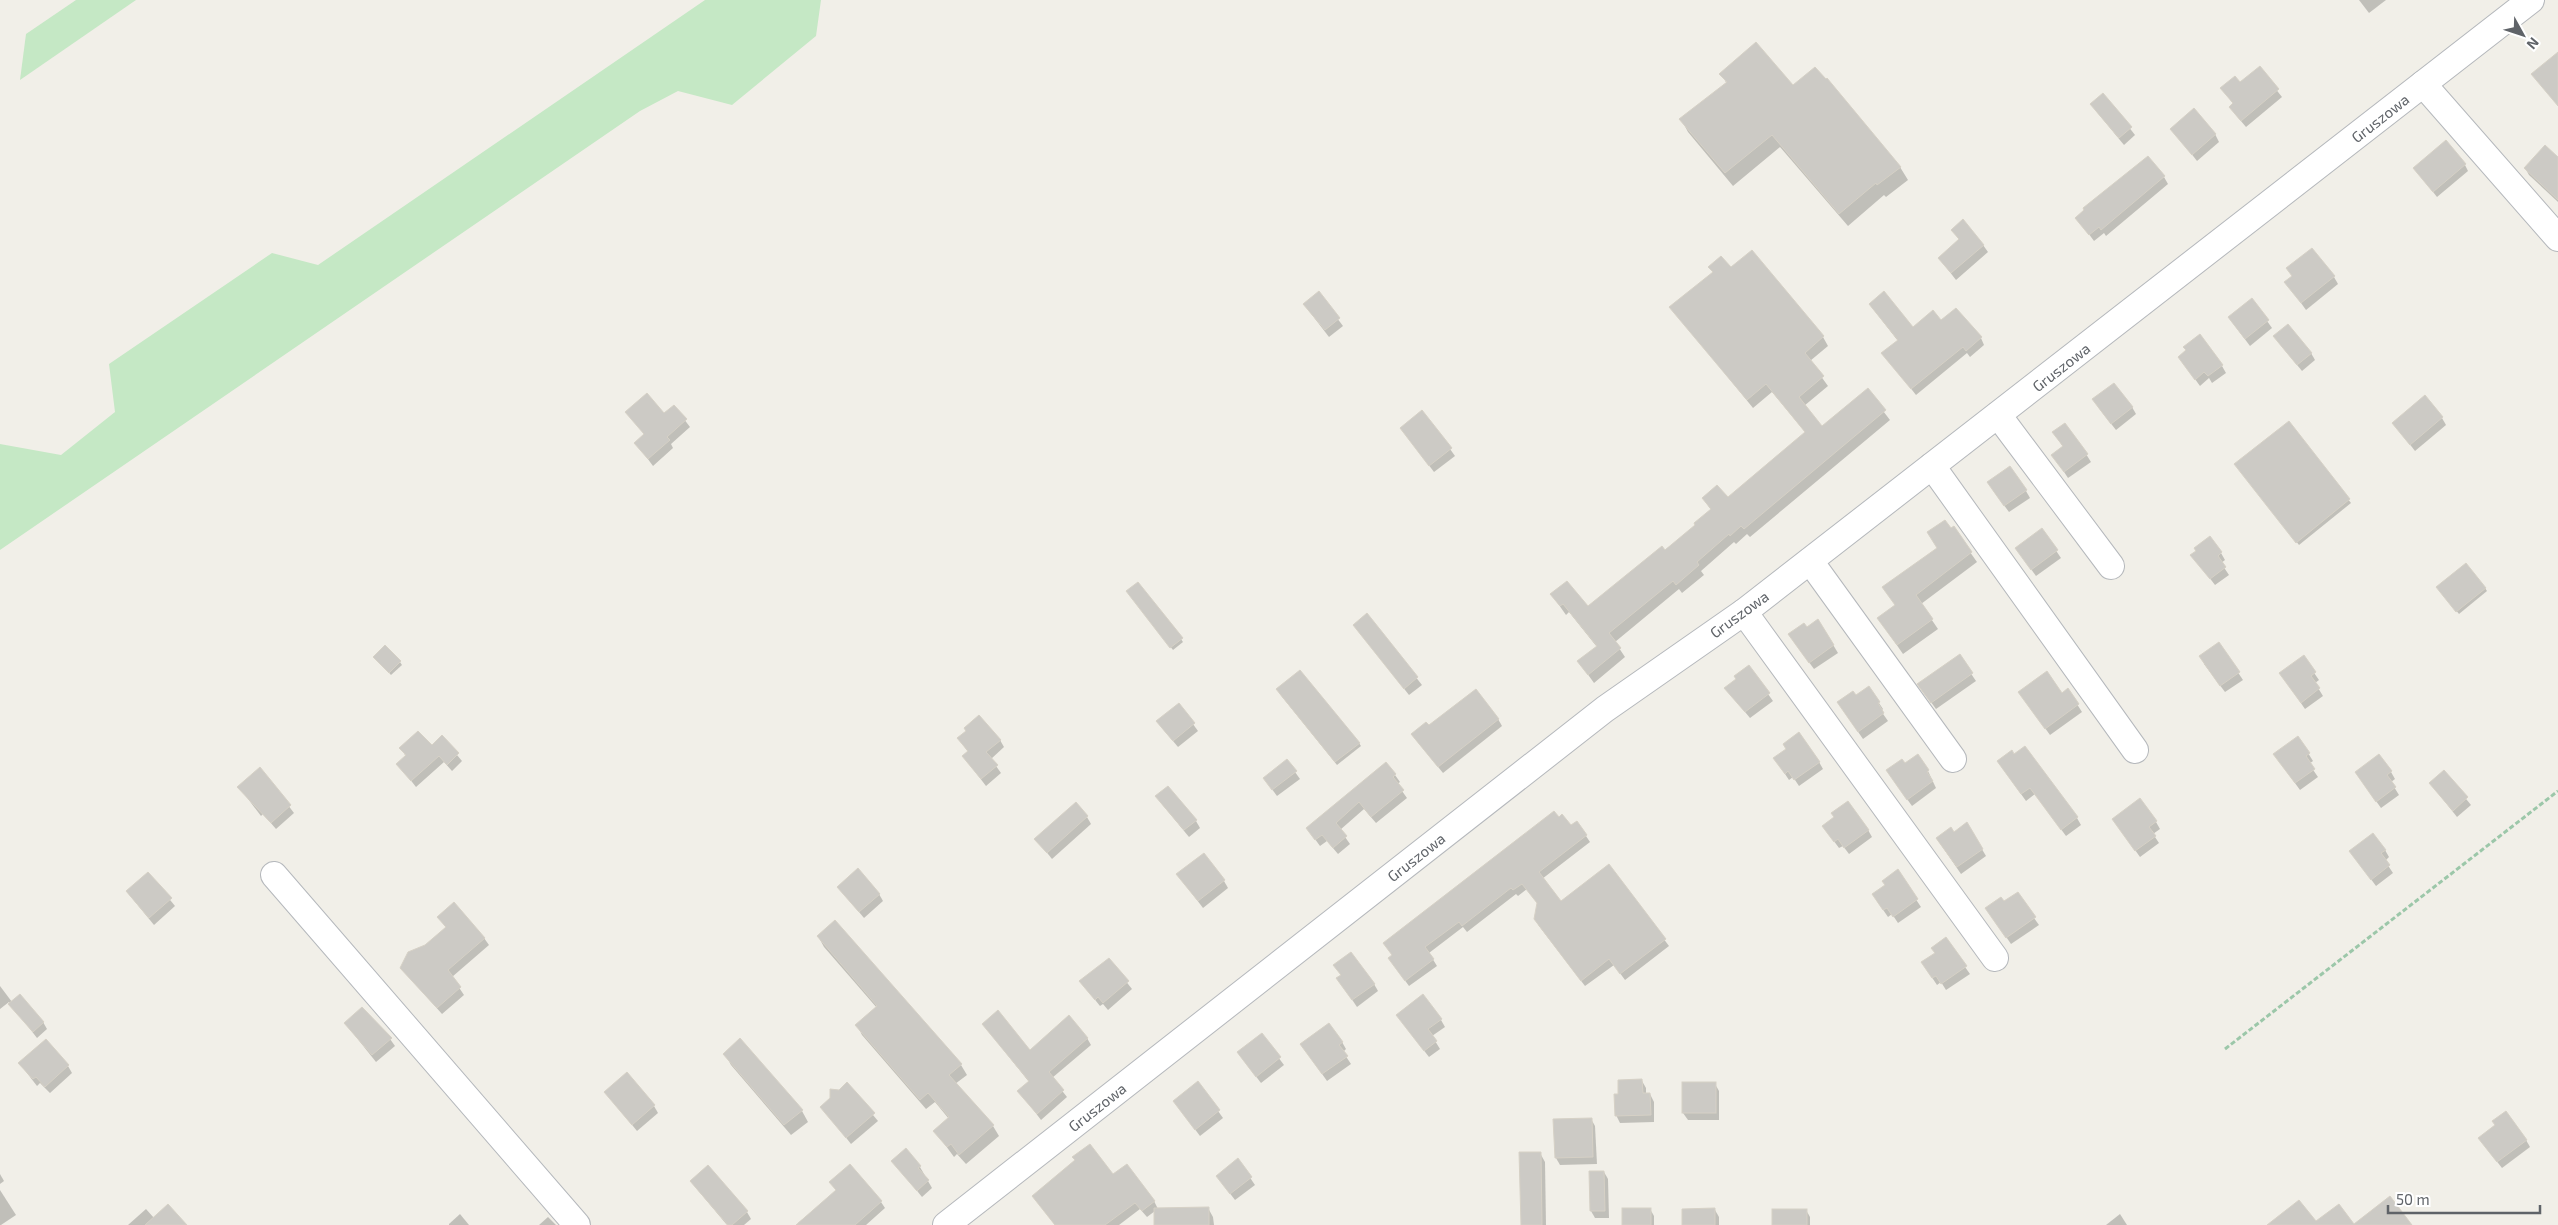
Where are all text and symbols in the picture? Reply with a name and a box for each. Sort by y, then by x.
north arrow [2498,10,2548,60]
text: N [2524,34,2543,53]
street label: Gruszowa [2348,90,2412,146]
street label: Gruszowa [2029,339,2093,395]
street label: Gruszowa [1706,587,1772,641]
street label: Gruszowa [1384,829,1448,885]
street label: Gruszowa [1065,1079,1129,1135]
scale bar [2388,1182,2540,1214]
text: 50 m [2396,1190,2430,1208]

